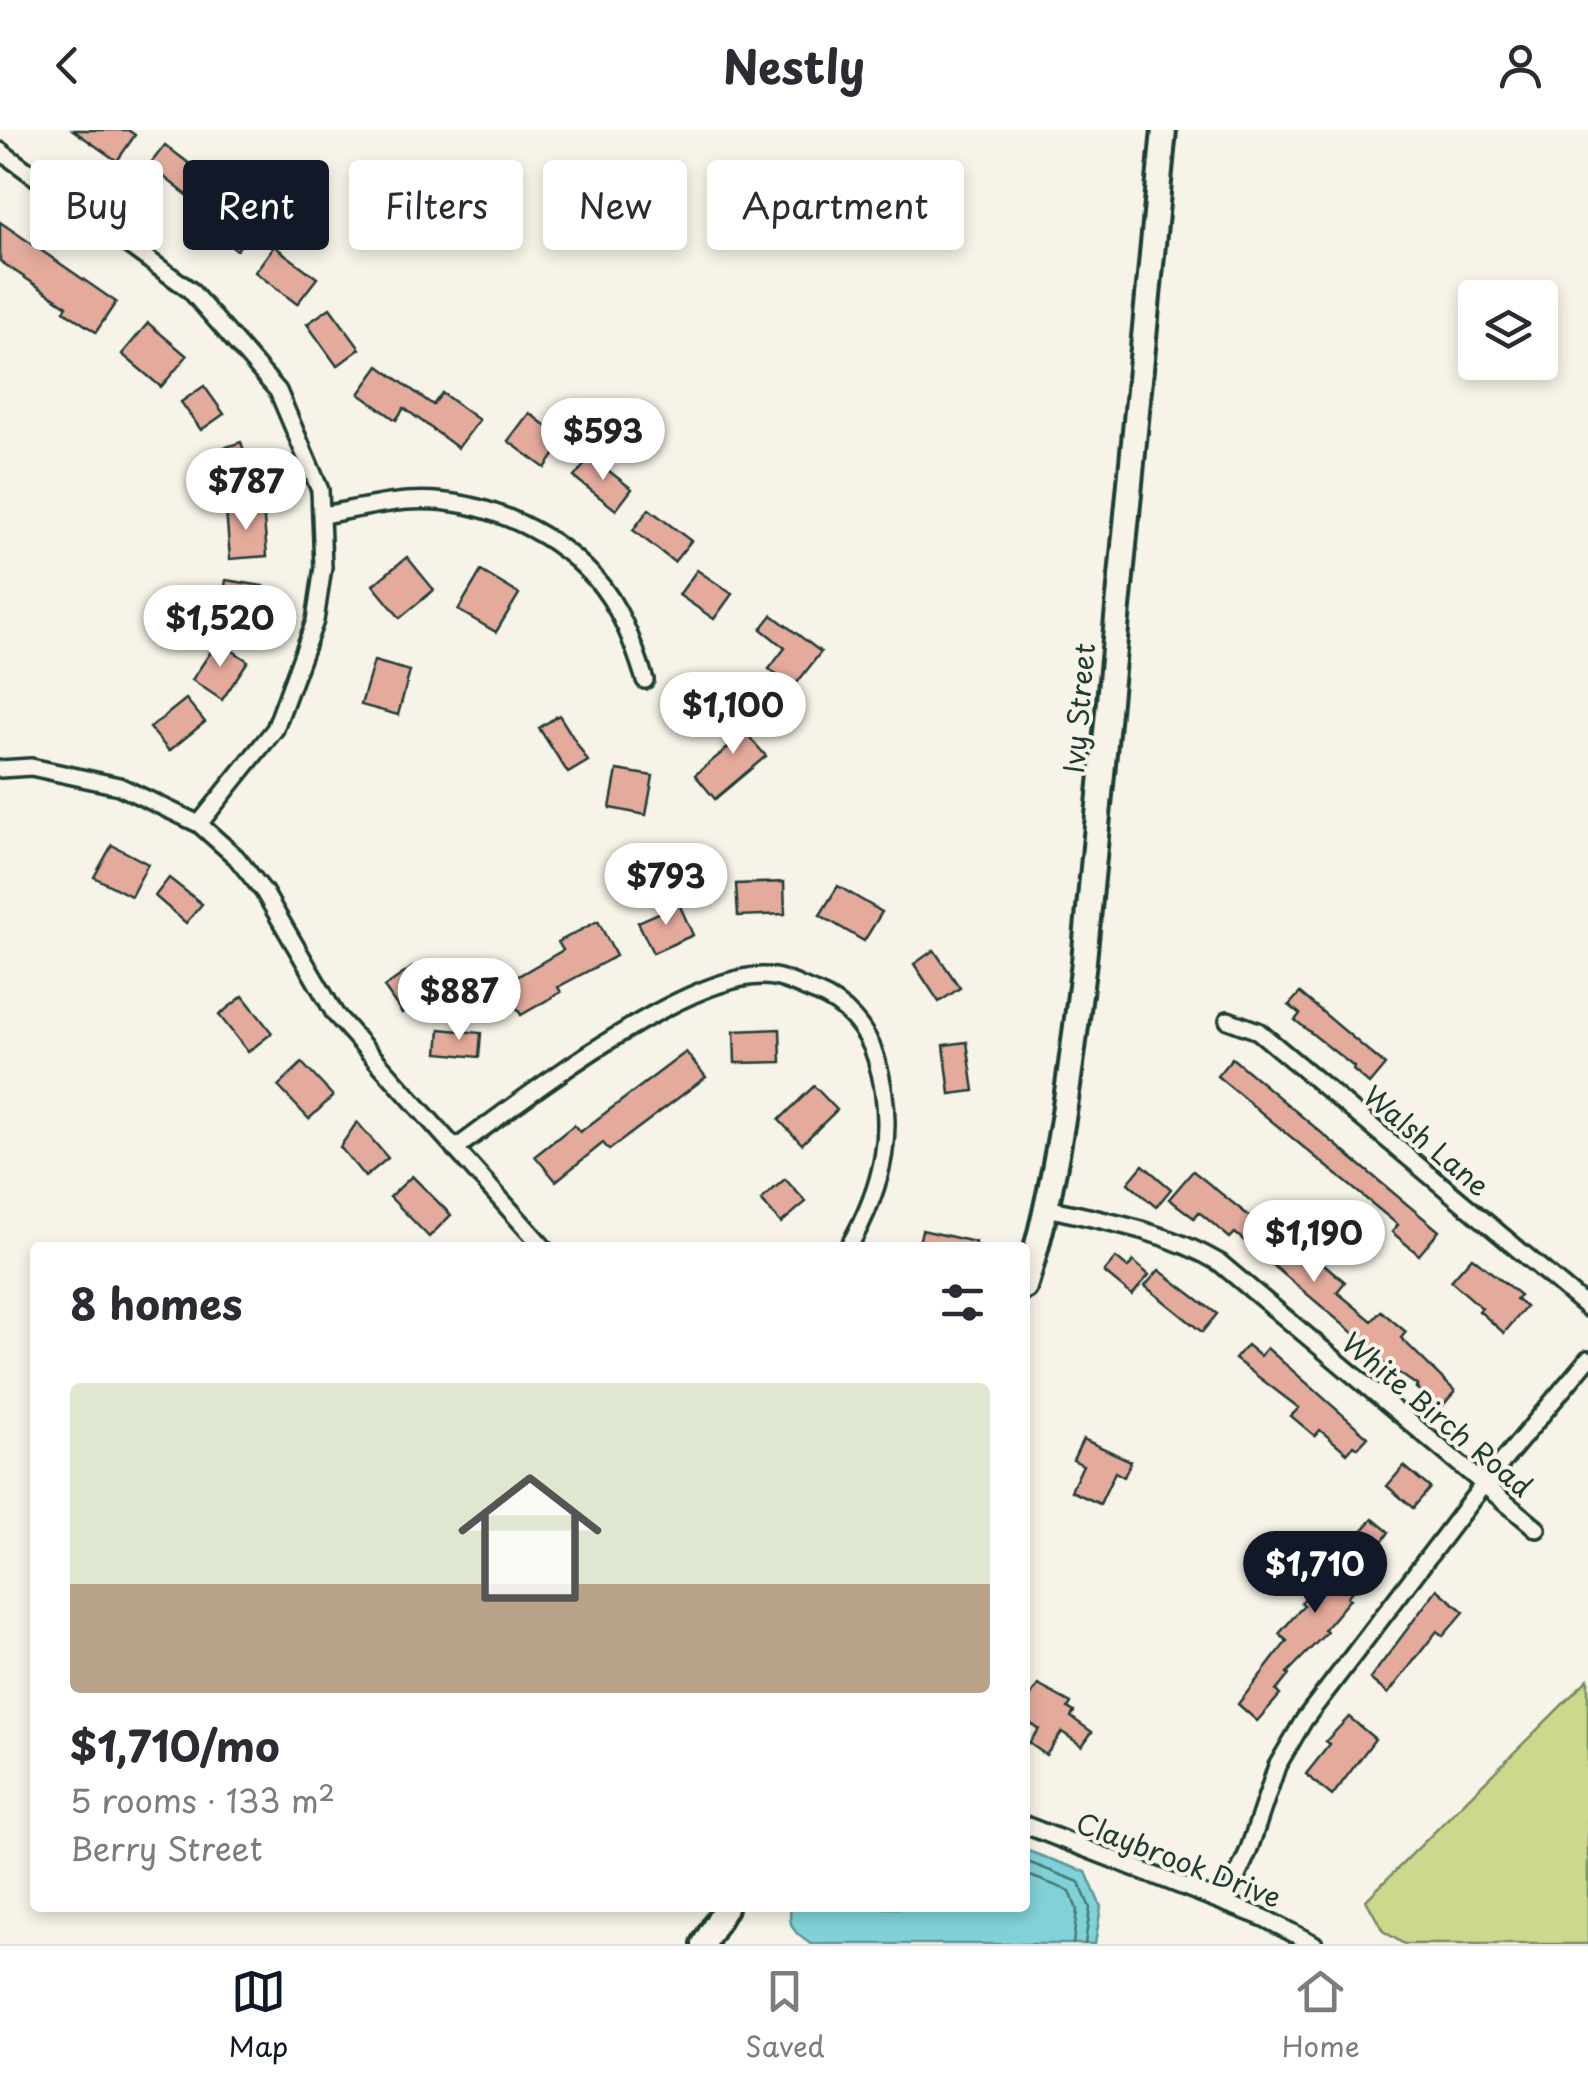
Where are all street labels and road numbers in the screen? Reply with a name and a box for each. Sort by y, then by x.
street label: Ivy Street [1051,641,1105,775]
street label: Walsh Lane [1354,1074,1500,1206]
street label: White Birch Road [1333,1321,1543,1507]
street label: Claybrook Drive [1070,1800,1288,1918]

